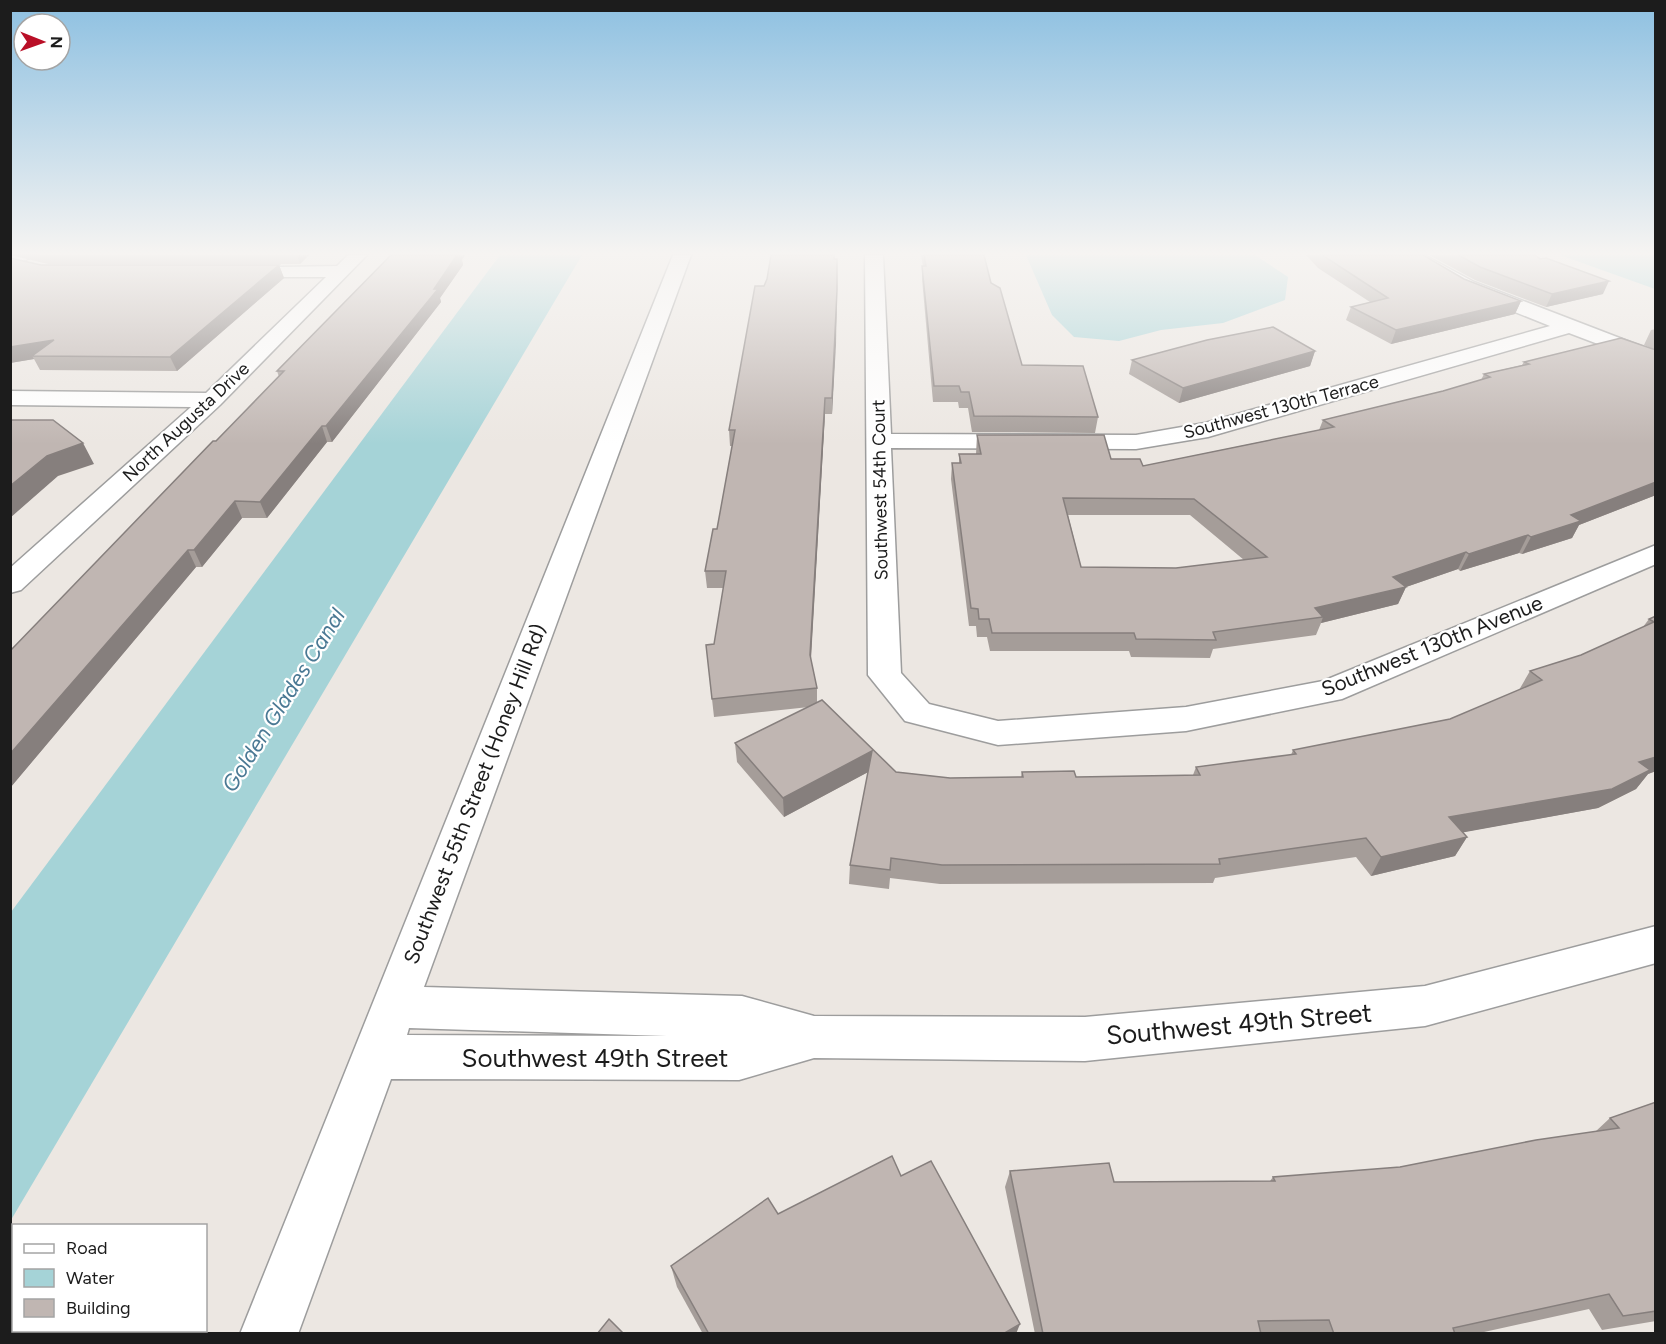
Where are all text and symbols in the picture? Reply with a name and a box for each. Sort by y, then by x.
north arrow [12,12,72,72]
text: N [47,36,66,49]
street label: North Augusta Drive [118,358,254,486]
street label: Southwest 130th Terrace [1181,370,1381,444]
street label: Southwest 54th Court [867,399,893,581]
street label: Southwest 130th Avenue [1318,590,1546,701]
water label: Golden Glades Canal [216,603,351,797]
street label: Southwest 55th Street (Honey Hill Rd) [398,620,551,967]
street label: Southwest 49th Street [1105,996,1373,1052]
street label: Southwest 49th Street [462,1042,729,1074]
legend [12,1224,207,1332]
text: Road [66,1237,107,1259]
text: Water [66,1267,114,1289]
text: Building [66,1297,131,1319]

